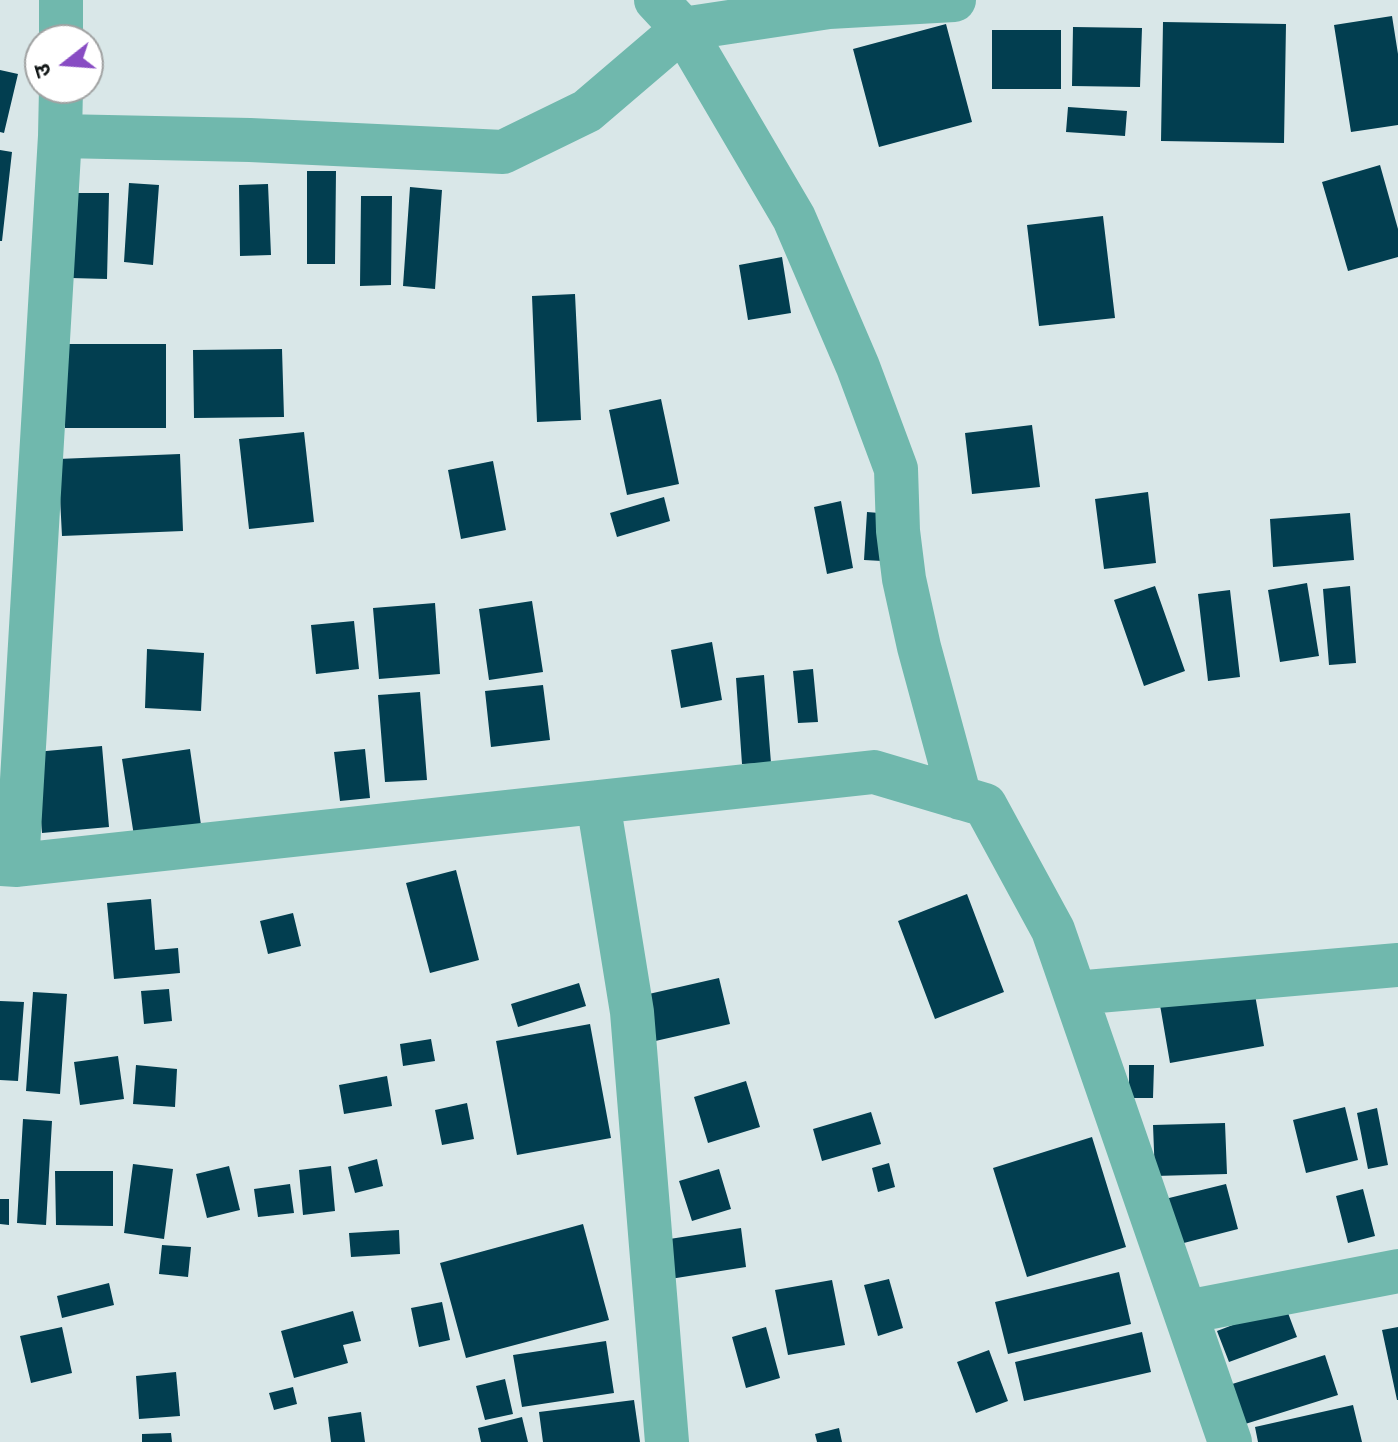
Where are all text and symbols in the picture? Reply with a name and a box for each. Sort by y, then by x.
north arrow [24,24,104,104]
text: उ [31,61,55,80]

